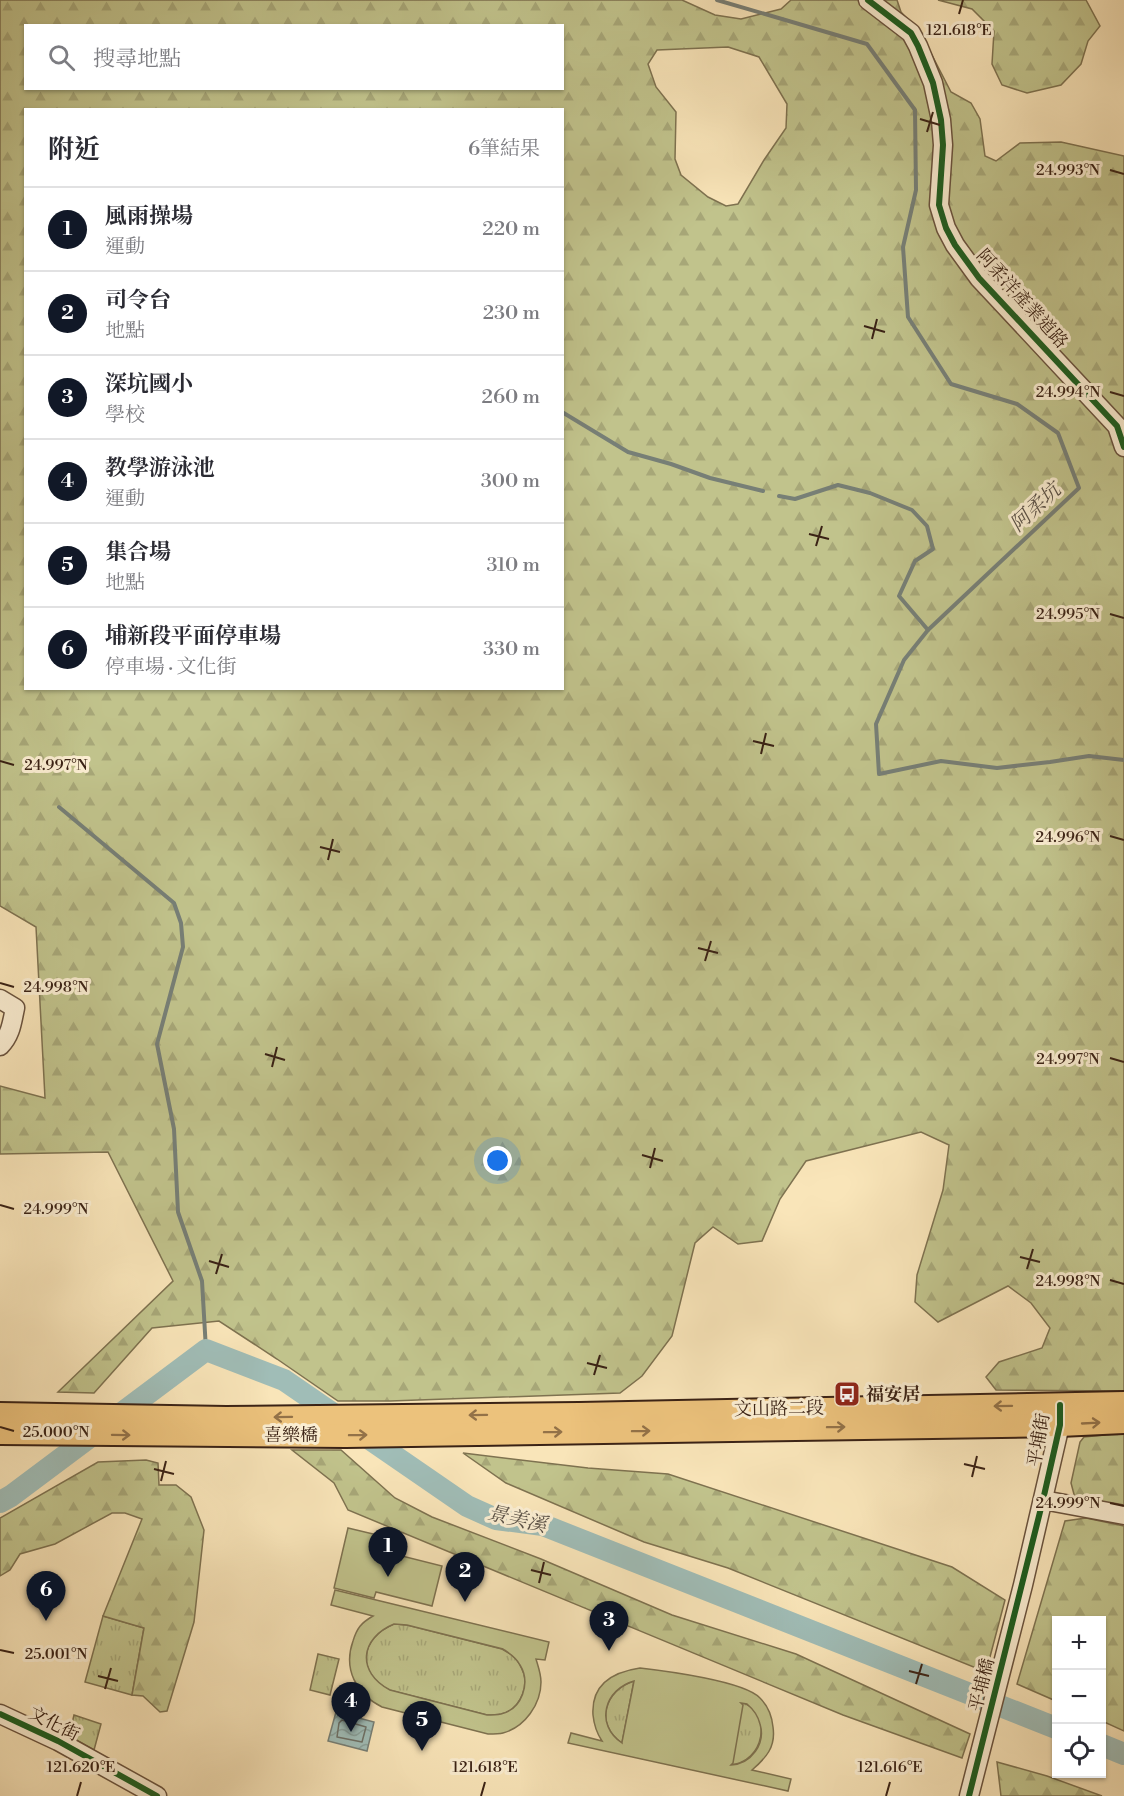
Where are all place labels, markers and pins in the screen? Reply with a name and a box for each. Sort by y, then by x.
bus stop icon: 福安居 [832,1379,862,1409]
place label: 福安居 [866,1383,920,1406]
pin: 1 [368,1528,408,1577]
pin: 2 [446,1552,484,1602]
pin: 6 [26,1572,66,1621]
pin: 3 [590,1602,628,1651]
pin: 4 [332,1682,370,1732]
pin: 5 [402,1702,442,1751]

